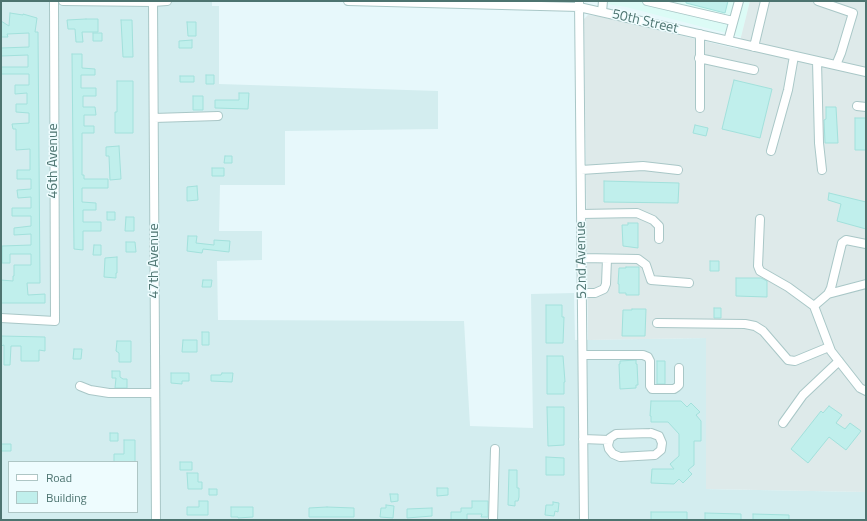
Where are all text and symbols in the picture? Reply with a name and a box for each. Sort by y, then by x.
street label: 50th Street [610,6,680,38]
street label: 46th Avenue [46,124,62,198]
street label: 52nd Avenue [573,221,591,299]
street label: 47th Avenue [147,224,163,298]
legend [8,461,138,513]
text: Road [46,468,72,487]
text: Building [46,488,87,507]

